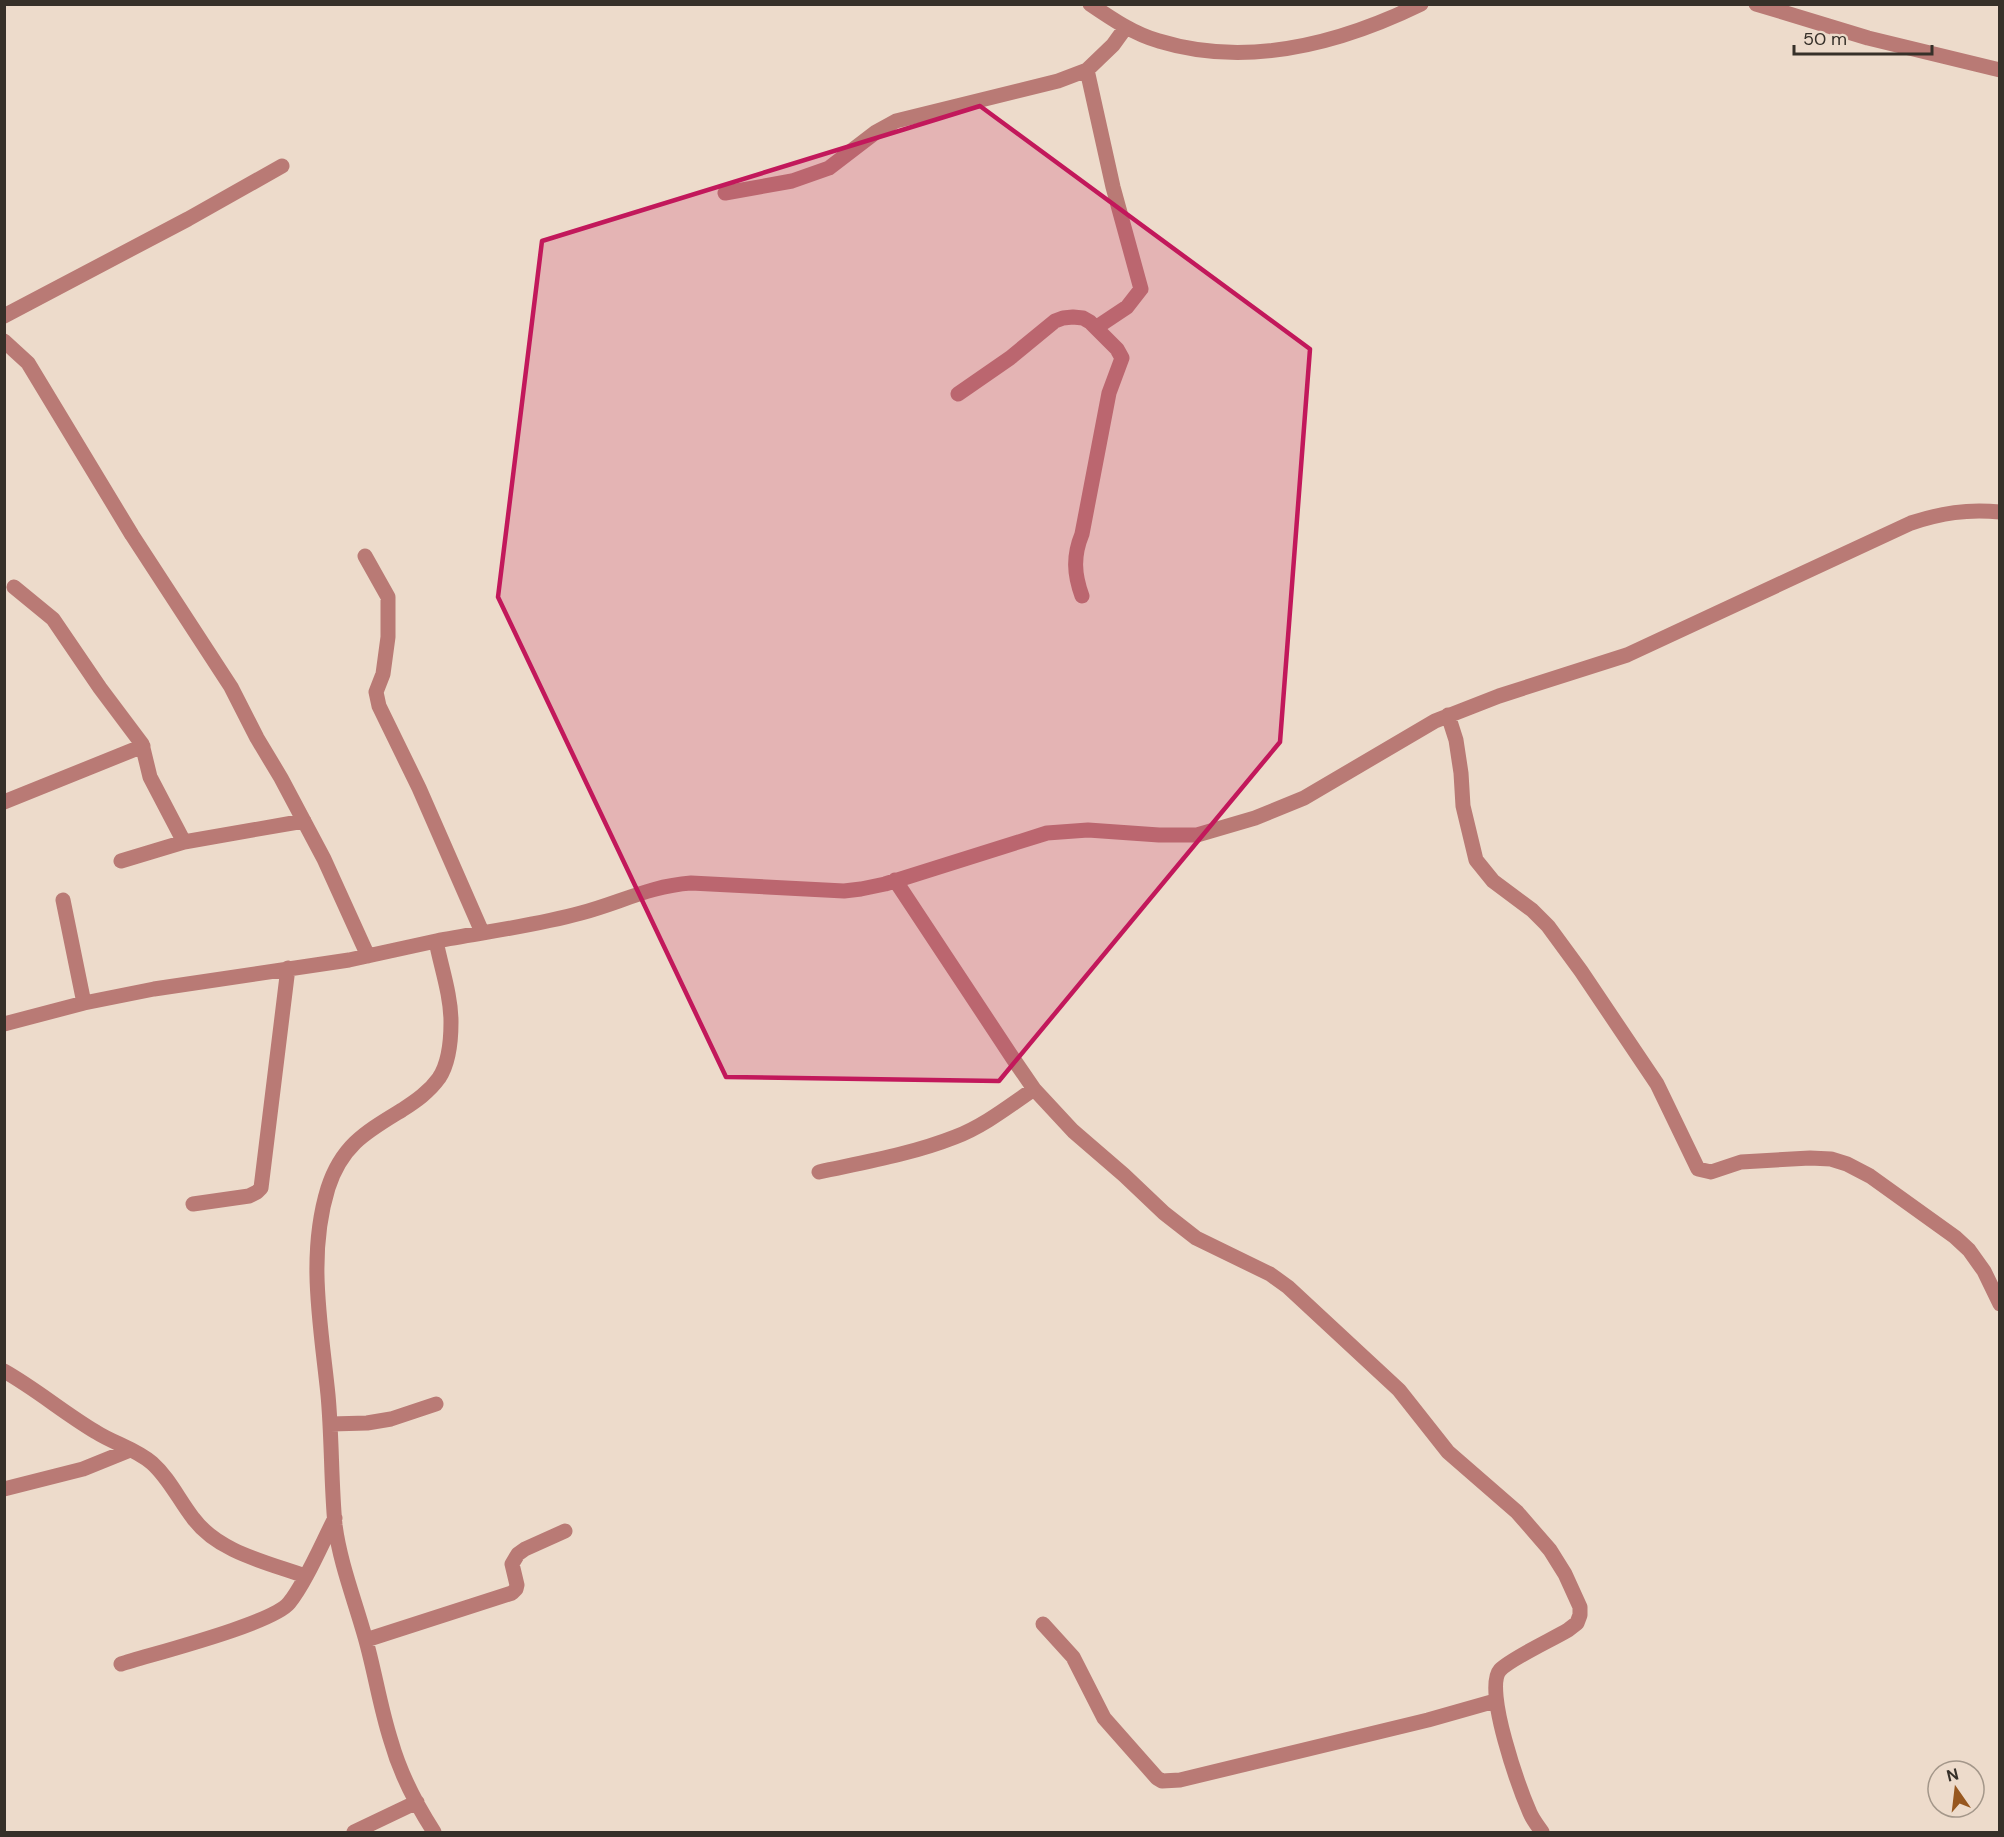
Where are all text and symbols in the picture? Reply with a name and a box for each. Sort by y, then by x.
scale bar [1794,18,1932,56]
text: 50 m [1803,27,1847,51]
north arrow [1926,1759,1986,1819]
text: N [1944,1763,1961,1787]

